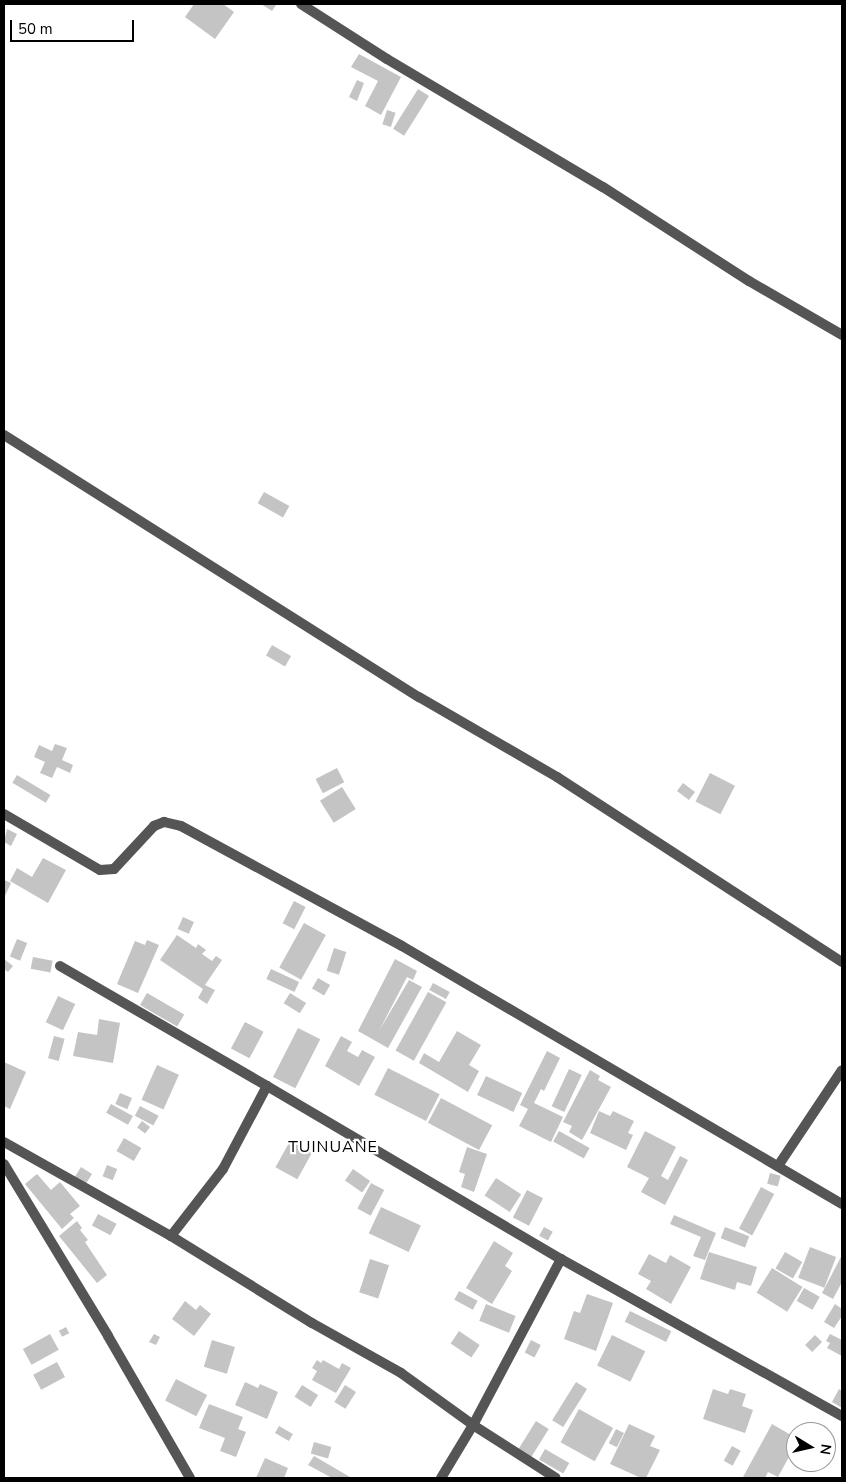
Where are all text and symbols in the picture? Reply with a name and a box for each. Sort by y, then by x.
scale bar [12,10,136,42]
text: 50 m [18,19,53,39]
district label: TUINUANE [287,1137,379,1157]
north arrow [786,1422,836,1472]
text: N [815,1443,836,1456]

